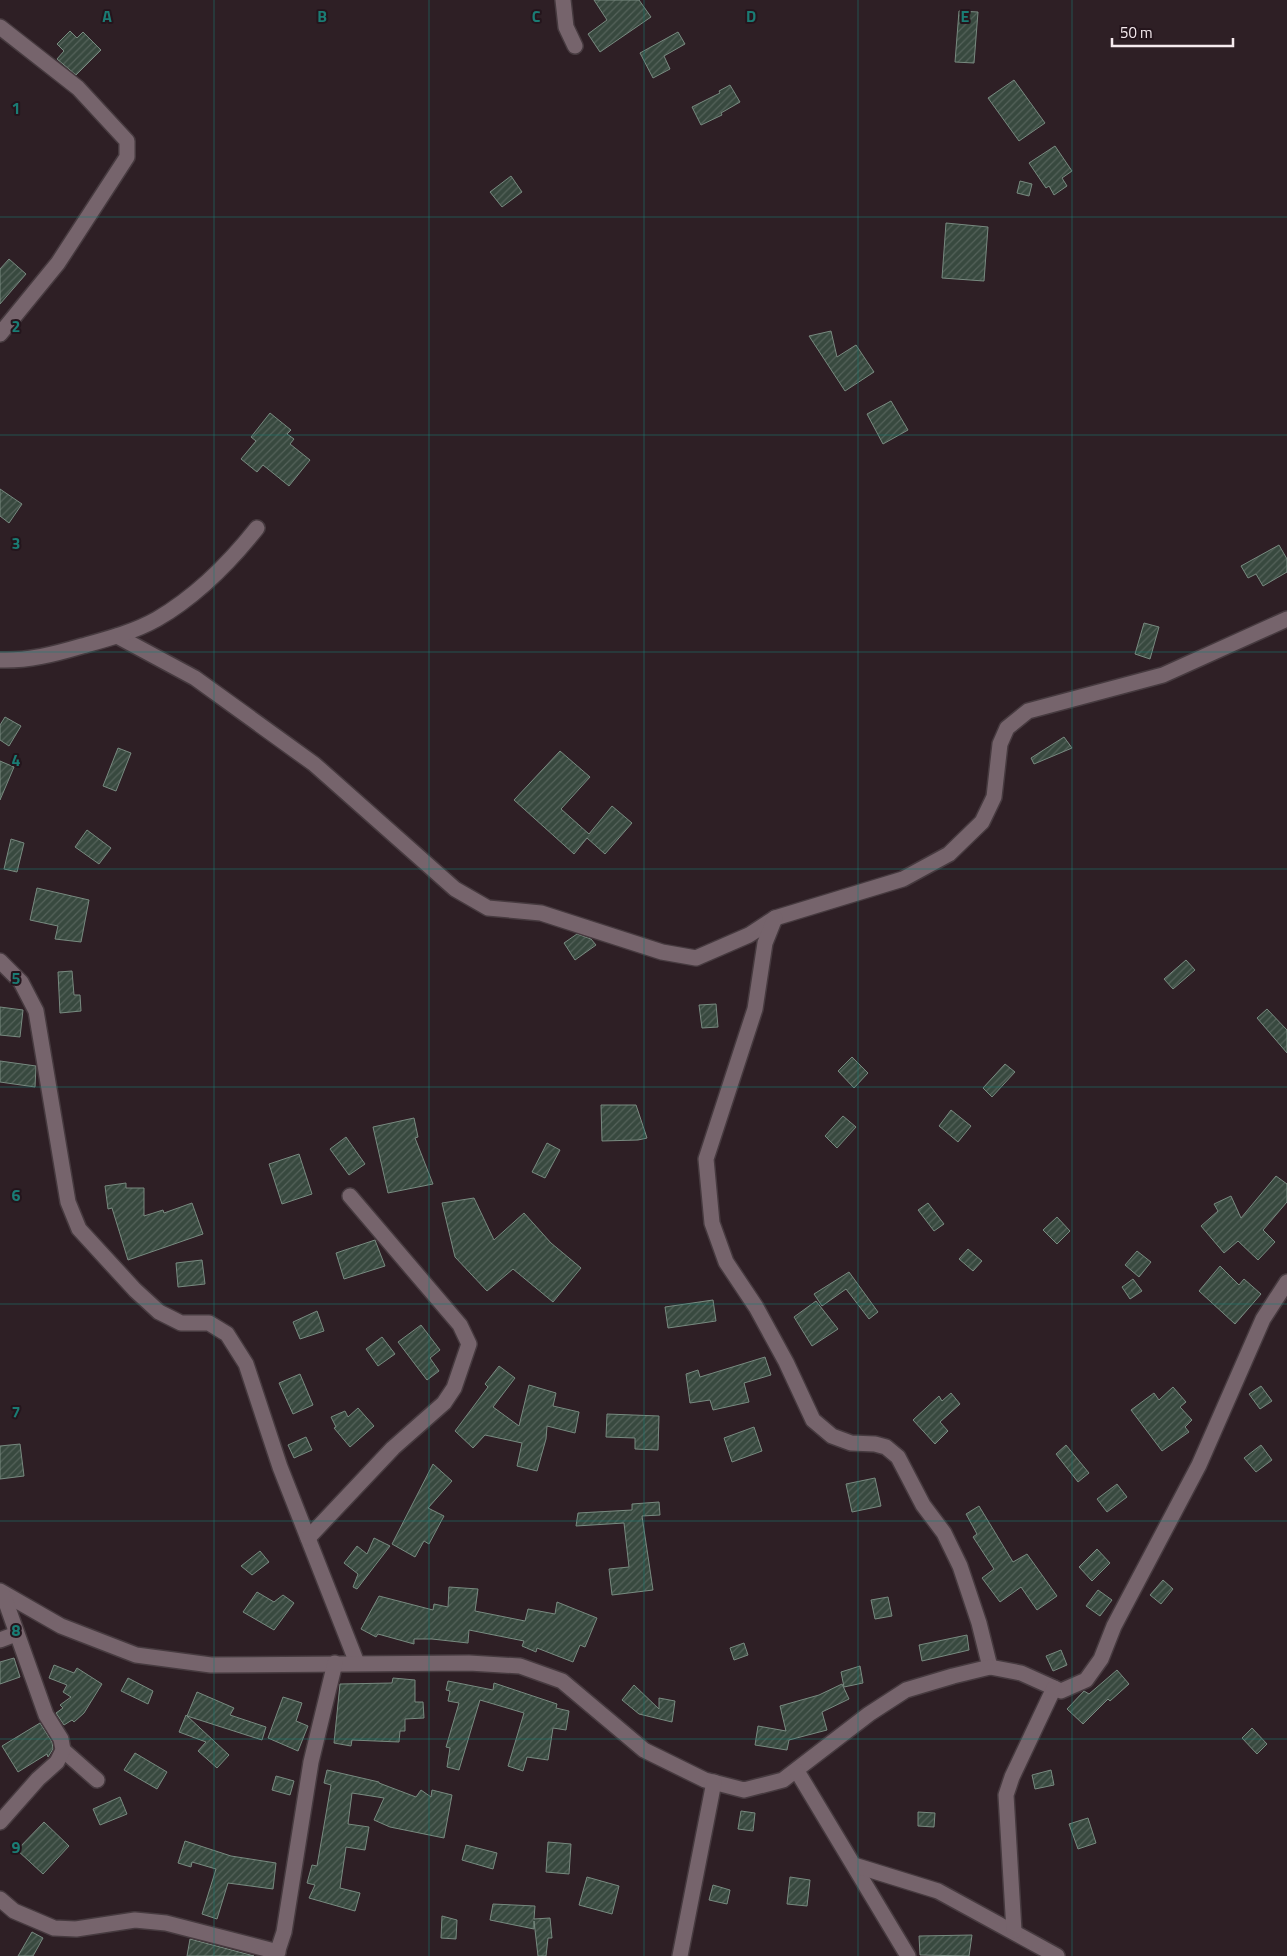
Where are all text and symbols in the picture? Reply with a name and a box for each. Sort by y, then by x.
text: A [102,4,112,28]
text: B [317,4,327,28]
text: C [532,4,541,28]
text: D [746,4,756,28]
text: E [961,4,970,28]
scale bar [1112,15,1233,47]
text: 50 m [1120,21,1153,44]
text: 1 [12,96,20,120]
text: 2 [12,314,20,338]
text: 3 [12,531,20,555]
text: 4 [12,748,21,772]
text: 5 [12,966,21,990]
text: 6 [12,1183,21,1207]
text: 7 [12,1400,20,1424]
text: 8 [12,1618,21,1642]
text: 9 [12,1835,21,1859]

